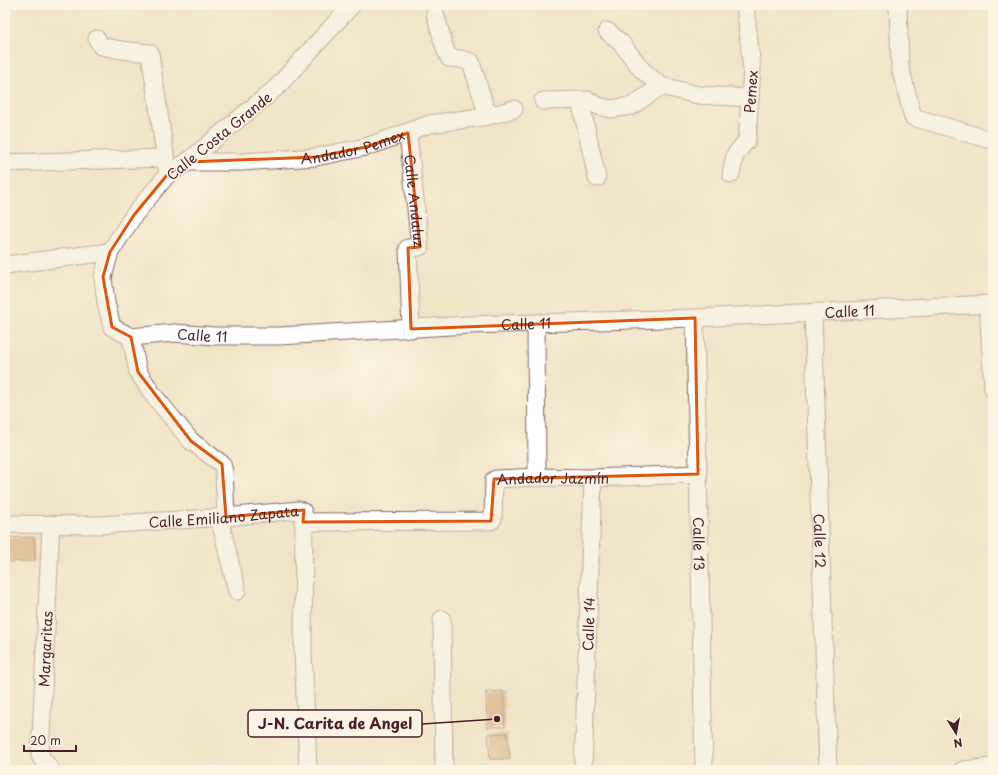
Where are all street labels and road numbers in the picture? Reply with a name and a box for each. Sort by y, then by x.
street label: Pemex [738,69,762,114]
street label: Calle Costa Grande [162,87,277,185]
street label: Andador Pemex [300,124,407,169]
street label: Calle Andaluz [400,153,430,248]
street label: Calle 11 [824,299,875,322]
street label: Calle 11 [500,312,551,334]
street label: Calle 11 [176,323,227,347]
street label: Andador Jazmín [496,466,609,489]
street label: Calle Emiliano Zapata [148,500,300,532]
street label: Calle 12 [809,513,832,569]
street label: Calle 13 [688,517,711,571]
street label: Calle 14 [577,597,599,651]
street label: Margaritas [33,610,57,687]

